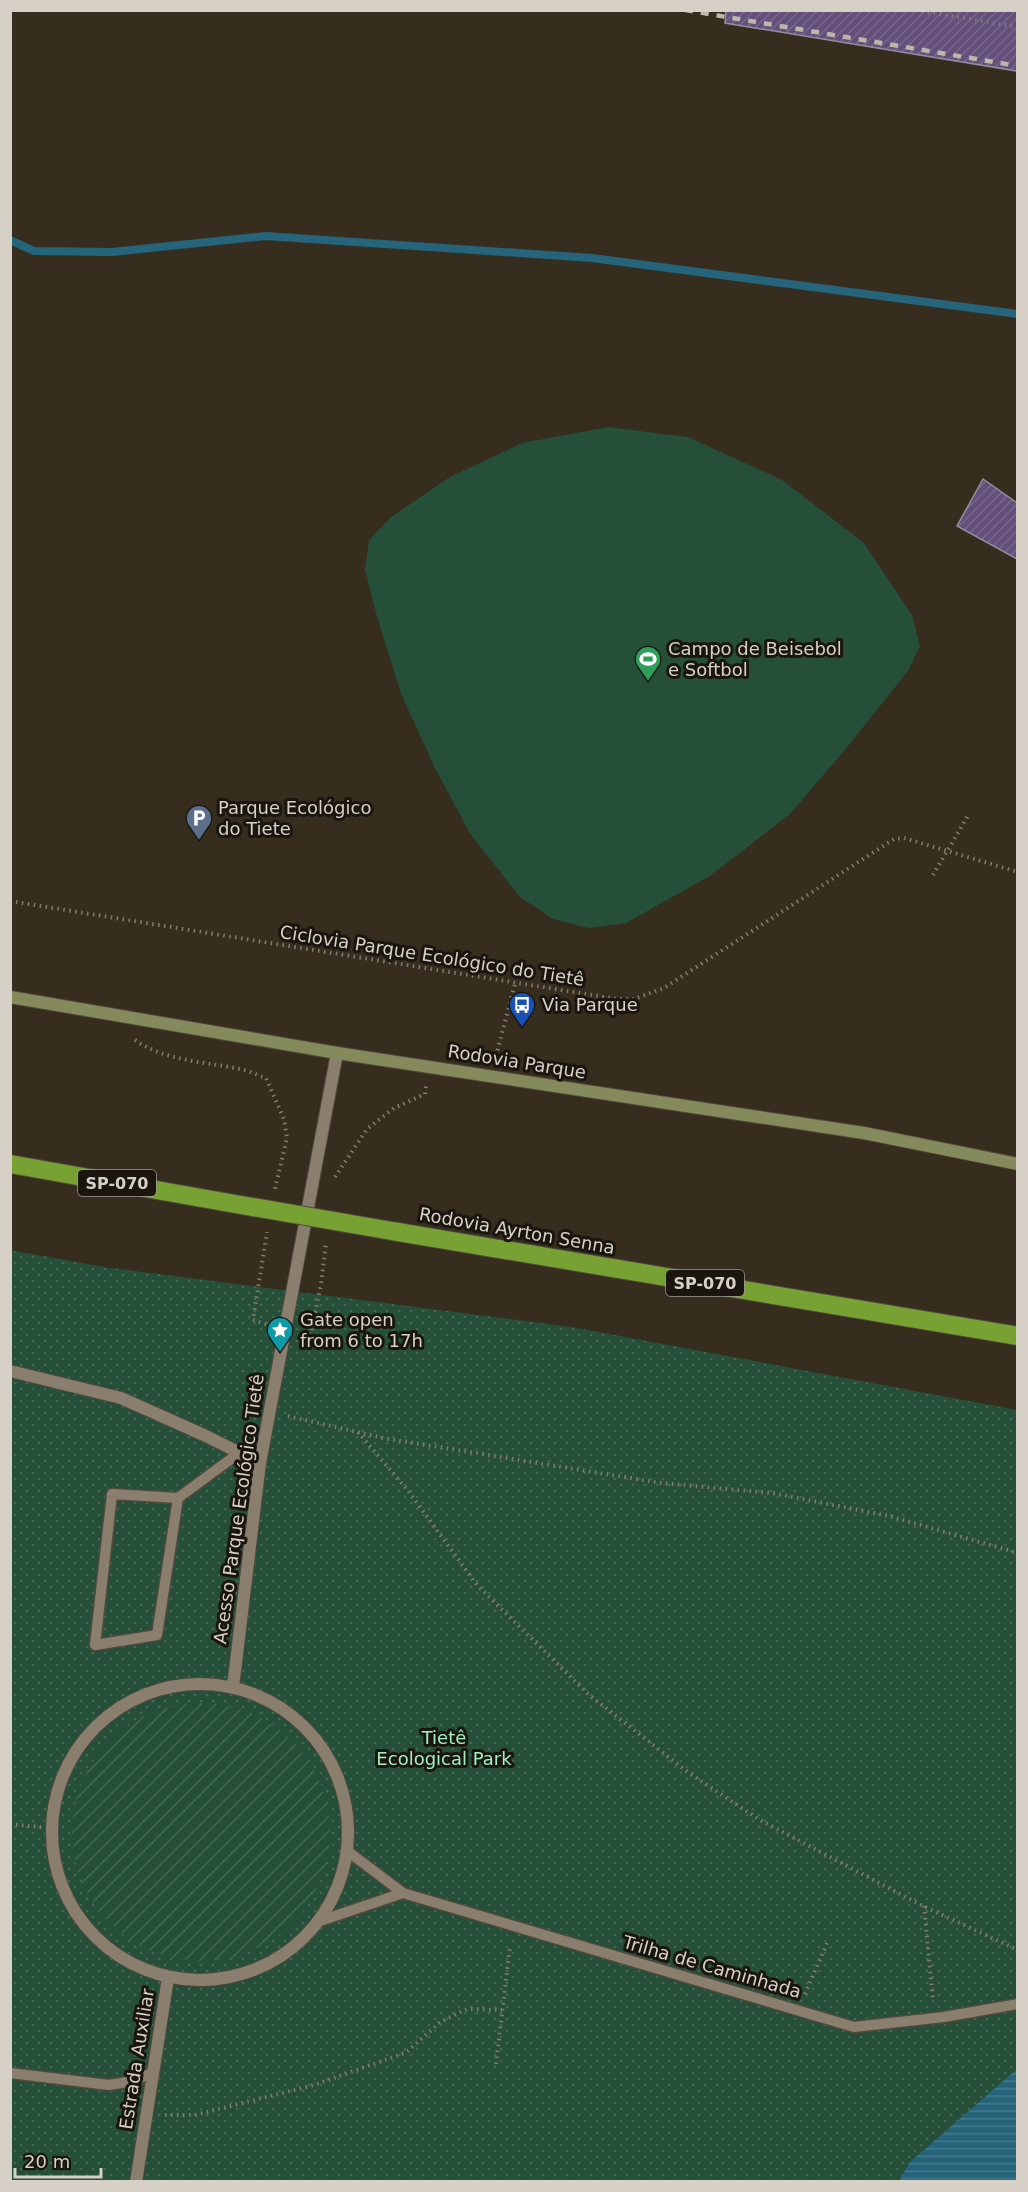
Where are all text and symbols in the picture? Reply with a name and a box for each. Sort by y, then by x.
place label: Campo de Beisebol e Softbol [668,638,842,680]
sports icon: Campo de Beisebol e Softbol [633,644,663,682]
place label: Parque Ecológico do Tiete [218,797,371,839]
parking icon: Parque Ecológico do Tiete [184,803,214,841]
street label: Ciclovia Parque Ecológico do Tietê [278,921,586,990]
bus stop icon: Via Parque [507,990,537,1028]
place label: Via Parque [542,994,638,1015]
street label: Rodovia Parque [446,1040,588,1083]
road number: SP-070 [78,1170,156,1196]
street label: Rodovia Ayrton Senna [418,1203,617,1258]
road number: SP-070 [666,1270,744,1296]
place label: Gate open from 6 to 17h [300,1309,423,1351]
place icon: Gate open from 6 to 17h [265,1315,295,1353]
street label: Acesso Parque Ecológico Tietê [209,1373,268,1645]
park label: Tietê Ecological Park [376,1727,512,1769]
street label: Trilha de Caminhada [620,1931,804,2002]
street label: Estrada Auxiliar [115,1986,158,2131]
scale bar [15,2141,100,2179]
text: 20 m [24,2151,70,2172]

